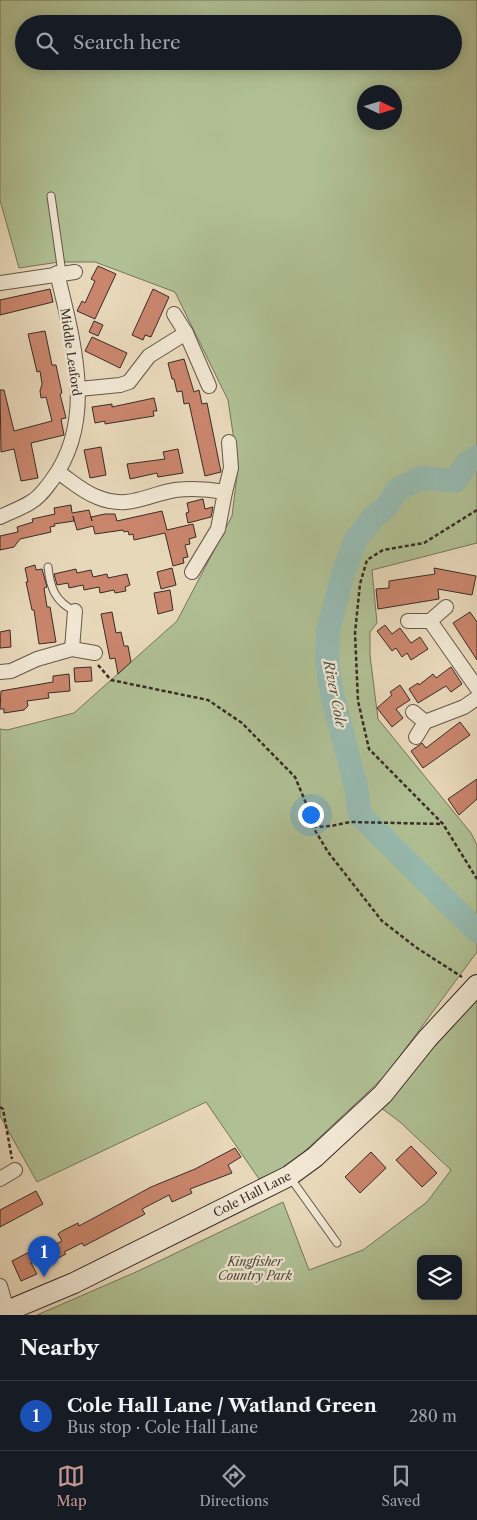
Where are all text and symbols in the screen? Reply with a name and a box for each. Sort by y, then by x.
search box [15,15,462,70]
icon: search [33,29,61,57]
text: Search here [73,31,181,54]
north arrow [357,85,402,130]
street label: Middle Leaford [57,307,85,398]
water label: River Cole [319,658,351,730]
your location [298,802,324,828]
street label: Cole Hall Lane [211,1168,294,1220]
pin: 1 [28,1236,60,1277]
park label: Kingfisher Country Park [218,1254,293,1283]
map controls [417,1255,462,1300]
button: layers [417,1255,462,1300]
text: Nearby [20,1335,99,1360]
text: Cole Hall Lane / Watland Green [67,1394,377,1417]
text: 1 [32,1406,40,1426]
text: 280 m [409,1406,457,1426]
text: Bus stop · Cole Hall Lane [67,1417,258,1437]
tab: Map [56,1462,87,1510]
tab: Directions [199,1462,269,1510]
tab: Saved [382,1462,420,1510]

